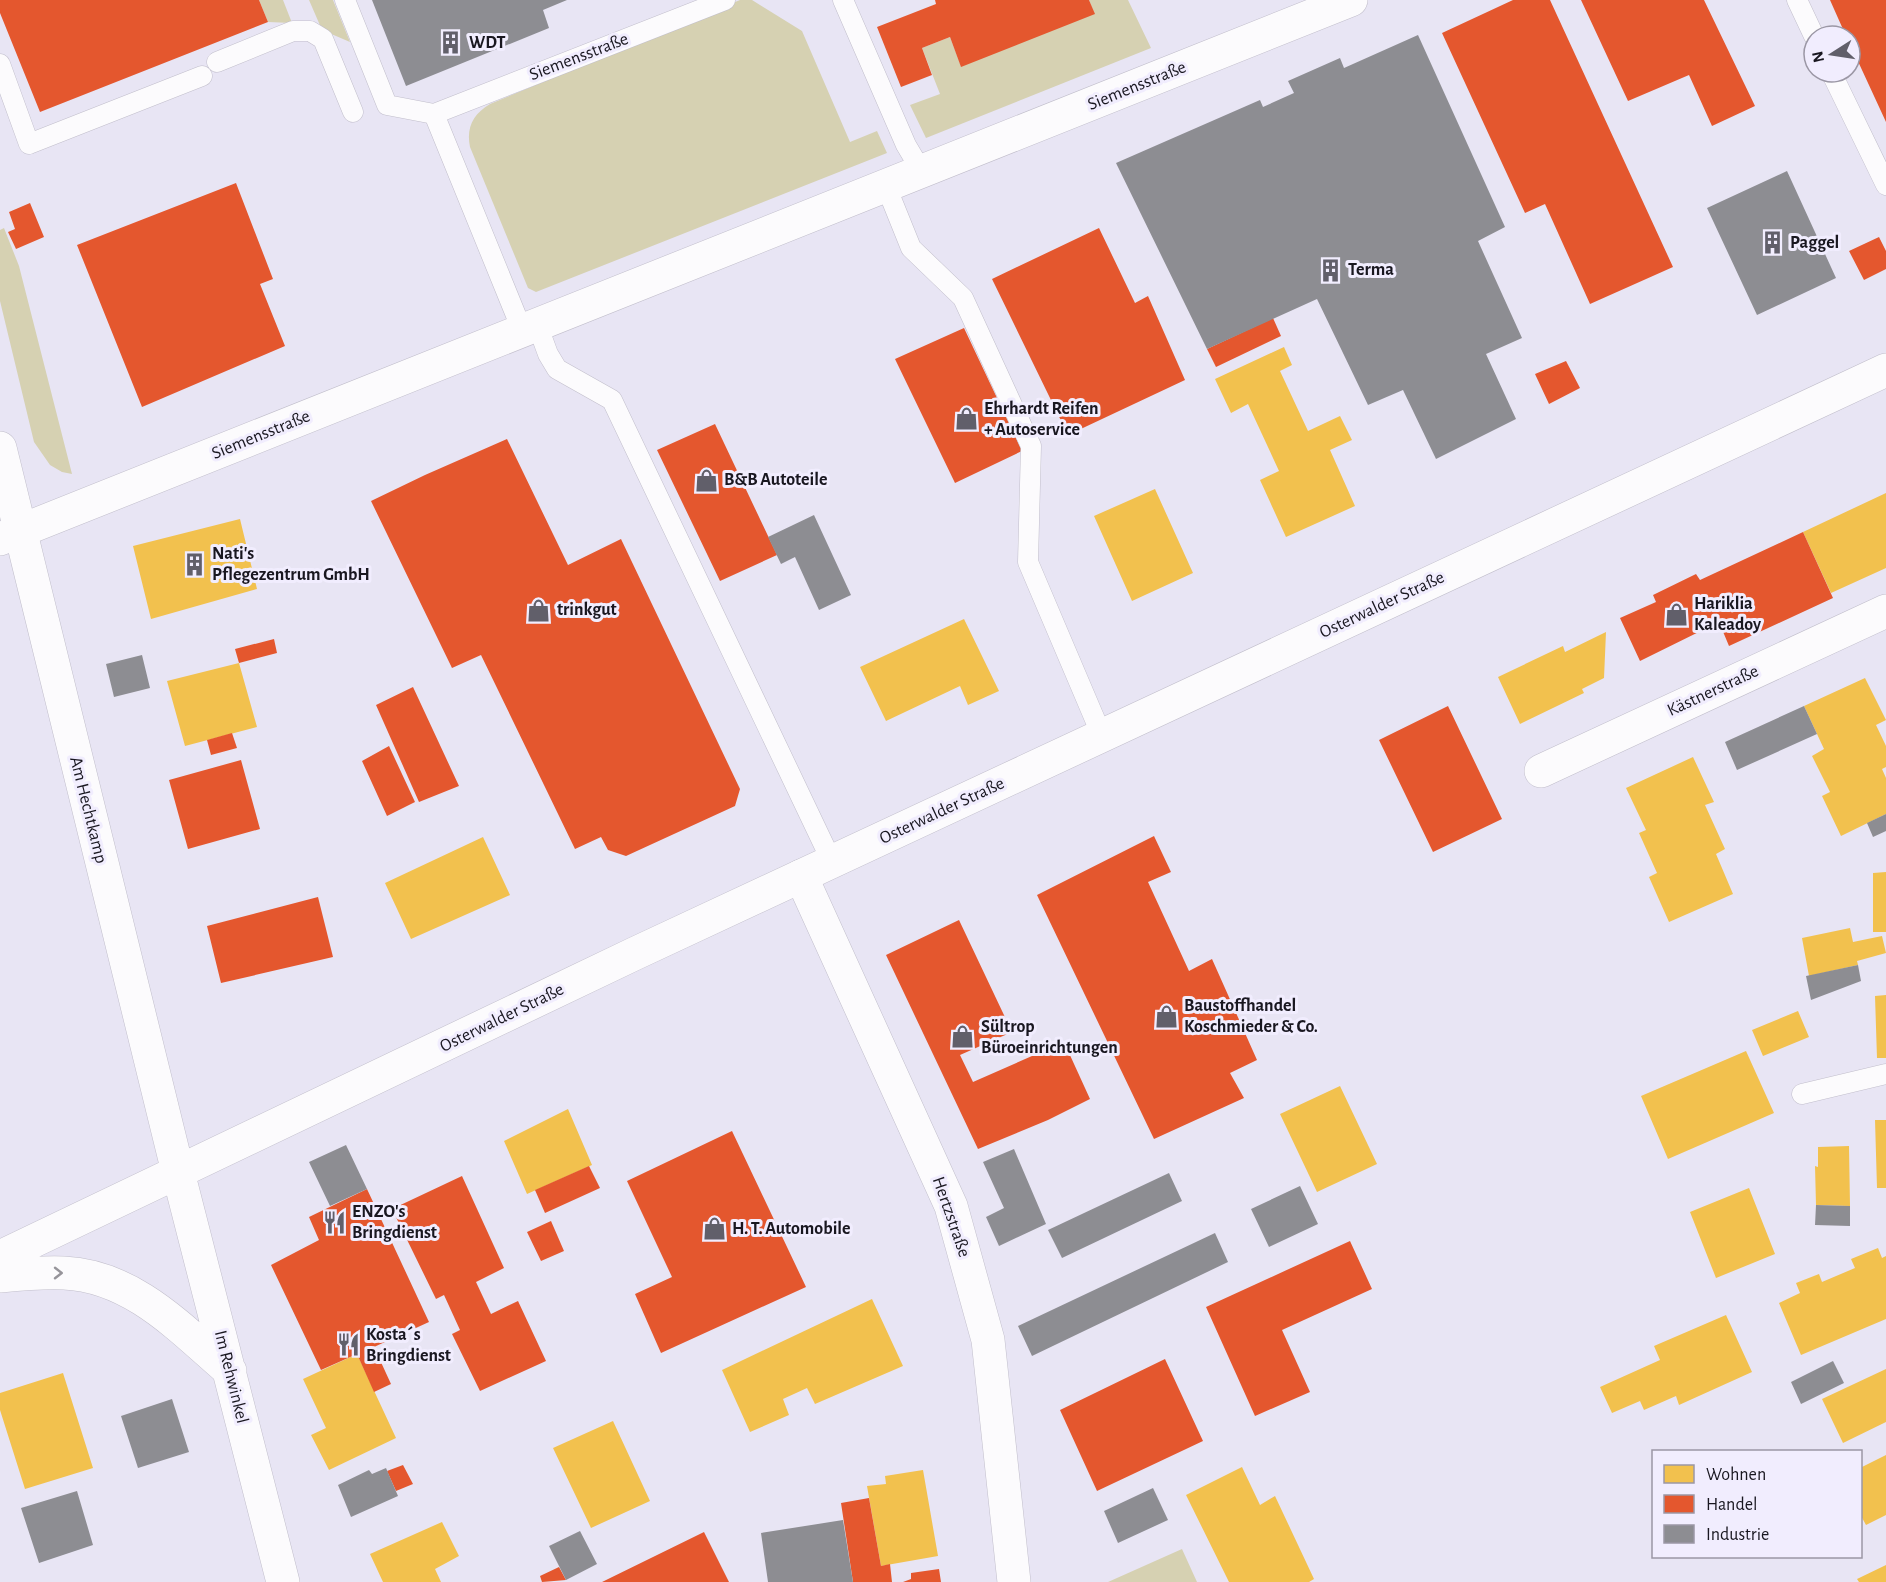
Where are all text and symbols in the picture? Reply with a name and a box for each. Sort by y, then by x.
north arrow [1802,24,1862,84]
building icon: WDT [438,30,464,56]
street label: Siemensstraße [527,30,631,84]
place label: WDT [469,34,505,52]
text: N [1809,50,1827,64]
street label: Siemensstraße [1085,58,1189,114]
building icon: Paggel [1759,230,1785,256]
place label: Paggel [1790,234,1839,252]
building icon: Terma [1317,257,1343,283]
place label: Terma [1348,261,1394,279]
place label: Ehrhardt Reifen + Autoservice [984,400,1099,439]
shop icon: Ehrhardt Reifen + Autoservice [953,406,979,432]
street label: Siemensstraße [209,407,313,463]
shop icon: B&B Autoteile [693,467,719,493]
place label: B&B Autoteile [724,471,827,489]
place label: Nati's Pflegezentrum GmbH [212,545,370,584]
building icon: Nati's Pflegezentrum GmbH [181,551,207,577]
street label: Osterwalder Straße [1317,568,1447,642]
place label: Hariklia Kaleadoy [1694,595,1762,634]
shop icon: trinkgut [526,597,552,623]
place label: trinkgut [557,601,617,619]
shop icon: Hariklia Kaleadoy [1663,601,1689,627]
street label: Kästnerstraße [1665,662,1761,720]
street label: Am Hechtkamp [66,755,110,865]
street label: Osterwalder Straße [877,774,1007,848]
street label: Osterwalder Straße [437,980,567,1056]
place label: Baustoffhandel Koschmieder & Co. [1184,997,1318,1036]
shop icon: Baustoffhandel Koschmieder & Co. [1153,1003,1179,1029]
place label: Sültrop Büroeinrichtungen [981,1018,1118,1057]
shop icon: Sültrop Büroeinrichtungen [950,1024,976,1050]
street label: Hertzstraße [929,1174,973,1260]
place label: ENZO's Bringdienst [352,1203,437,1242]
restaurant icon: ENZO's Bringdienst [321,1209,347,1235]
shop icon: H. T. Automobile [701,1216,727,1242]
place label: H. T. Automobile [732,1220,851,1238]
one-way arrow [54,1267,63,1279]
place label: Kosta´s Bringdienst [366,1326,451,1365]
street label: Im Rehwinkel [211,1329,251,1425]
restaurant icon: Kosta´s Bringdienst [335,1332,361,1358]
legend [1652,1450,1862,1558]
text: Wohnen [1706,1466,1766,1484]
text: Handel [1706,1496,1757,1514]
text: Industrie [1706,1526,1769,1544]

